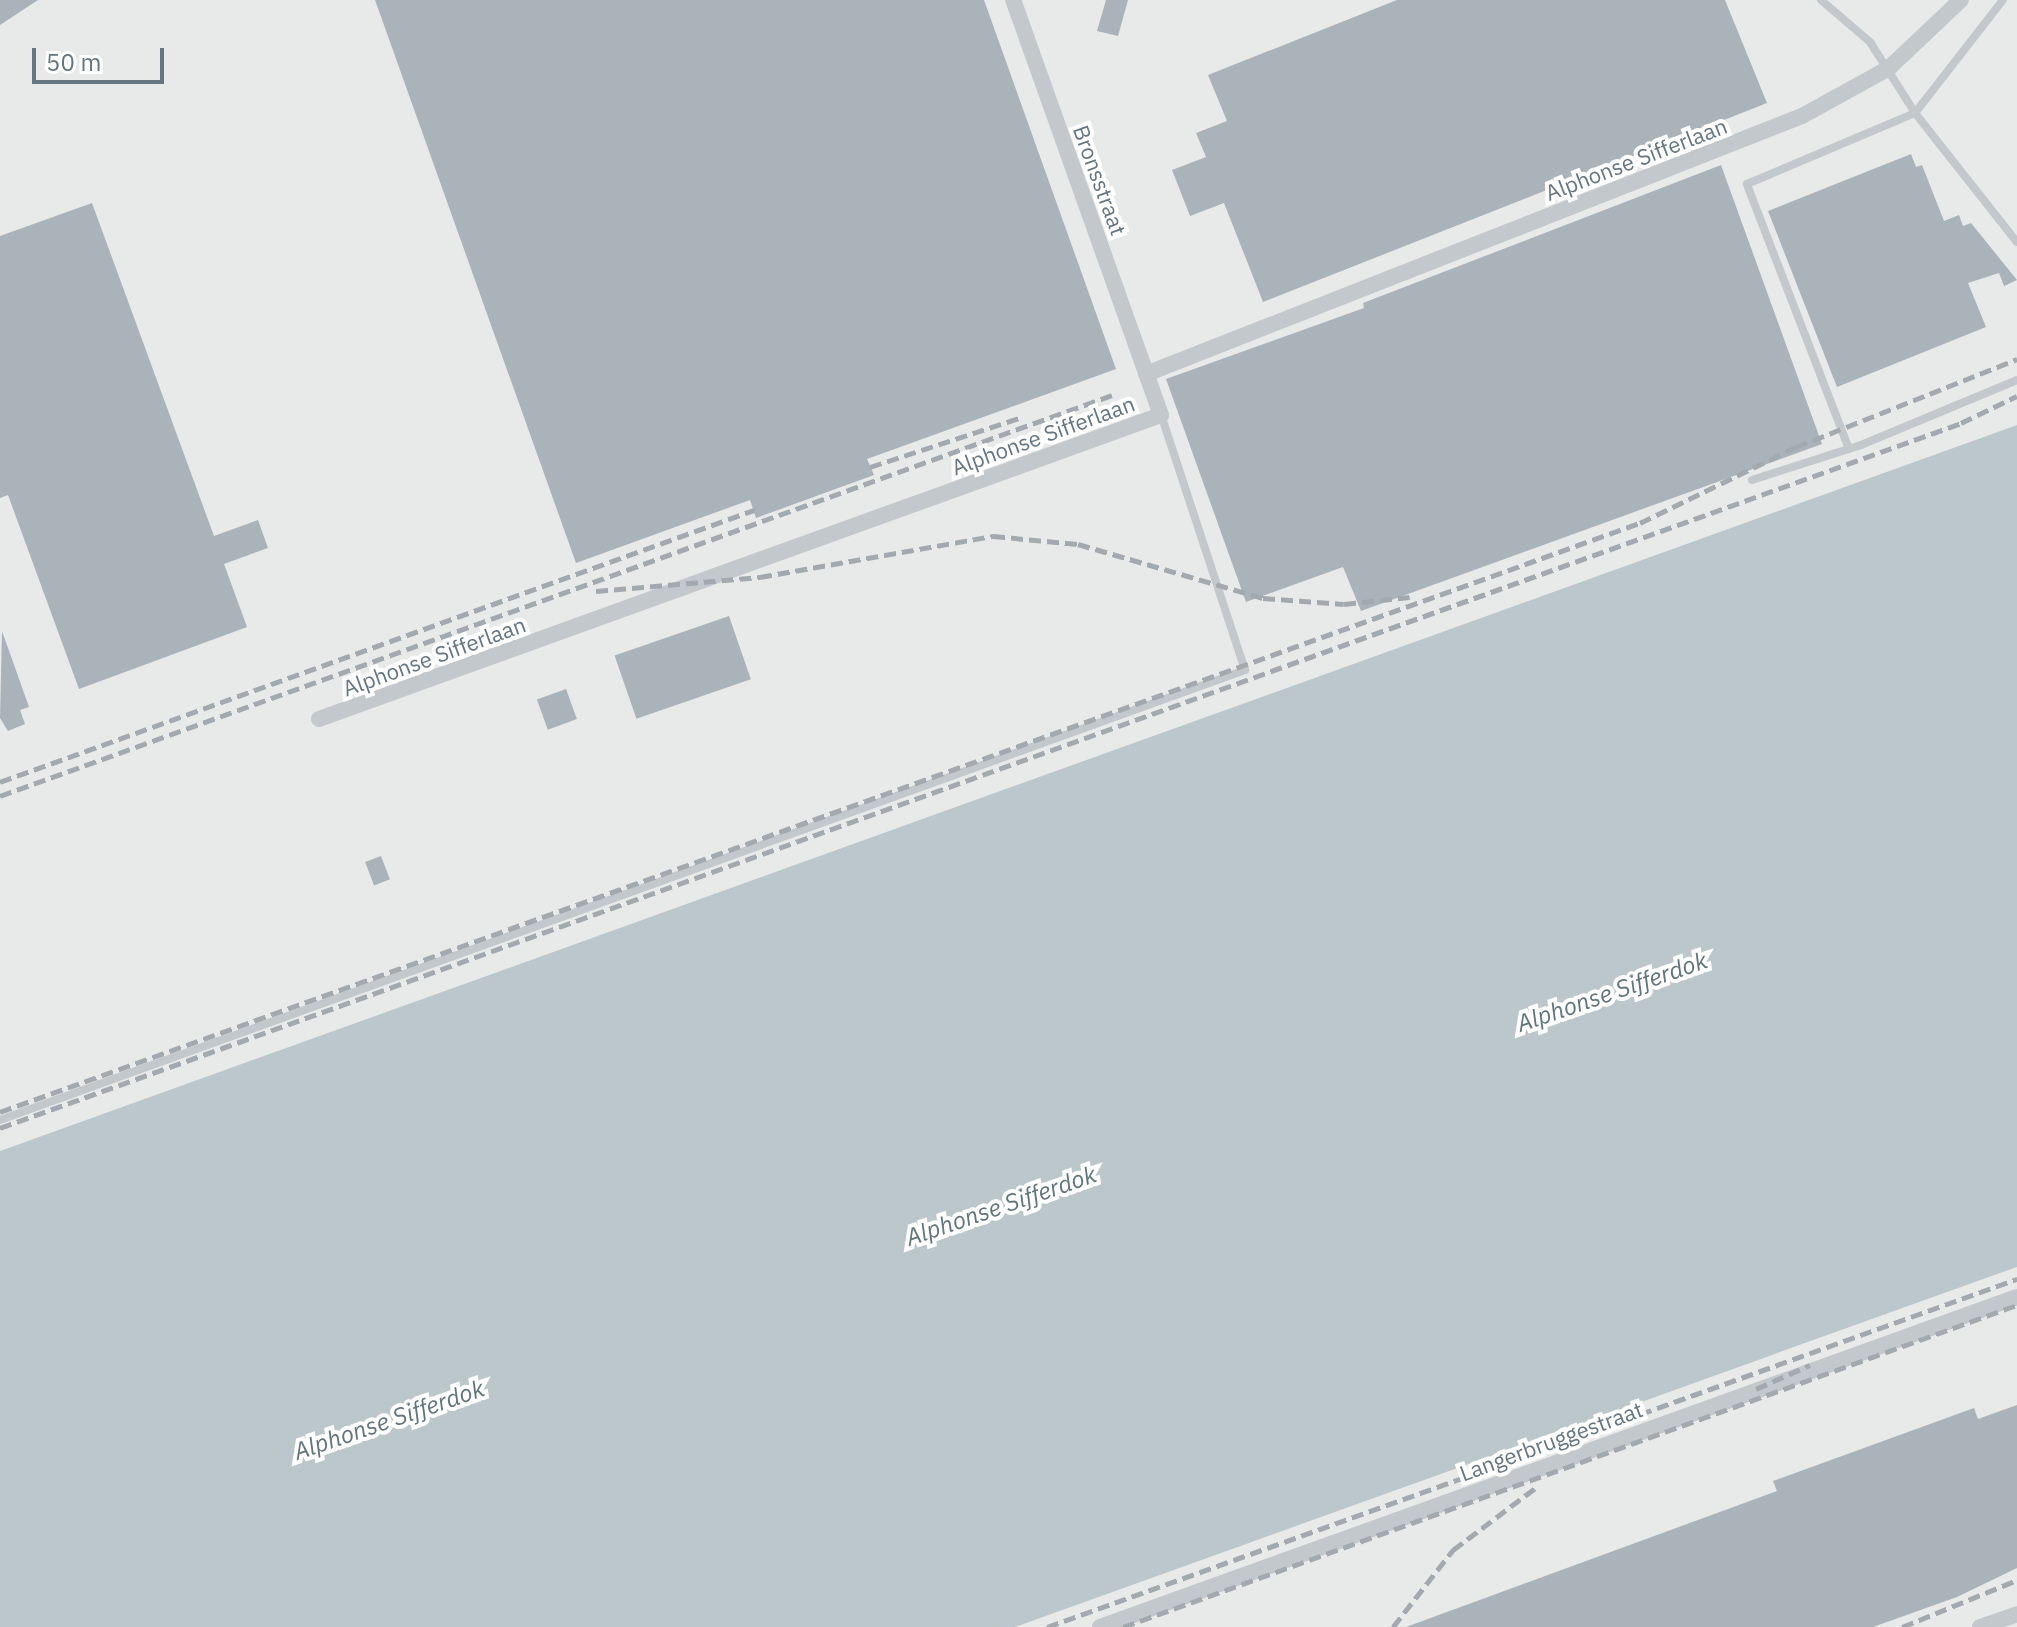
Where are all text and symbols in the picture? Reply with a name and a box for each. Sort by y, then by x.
scale bar [36,32,168,82]
text: 50 m [46,46,101,78]
street label: Alphonse Sifferlaan [1541,112,1731,206]
street label: Bronsstraat [1068,121,1132,239]
street label: Alphonse Sifferlaan [948,390,1138,480]
street label: Alphonse Sifferlaan [339,611,529,701]
water label: Alphonse Sifferdok [1513,946,1711,1038]
water label: Alphonse Sifferdok [902,1160,1100,1252]
water label: Alphonse Sifferdok [290,1374,488,1466]
street label: Langerbruggestraat [1456,1396,1646,1486]

